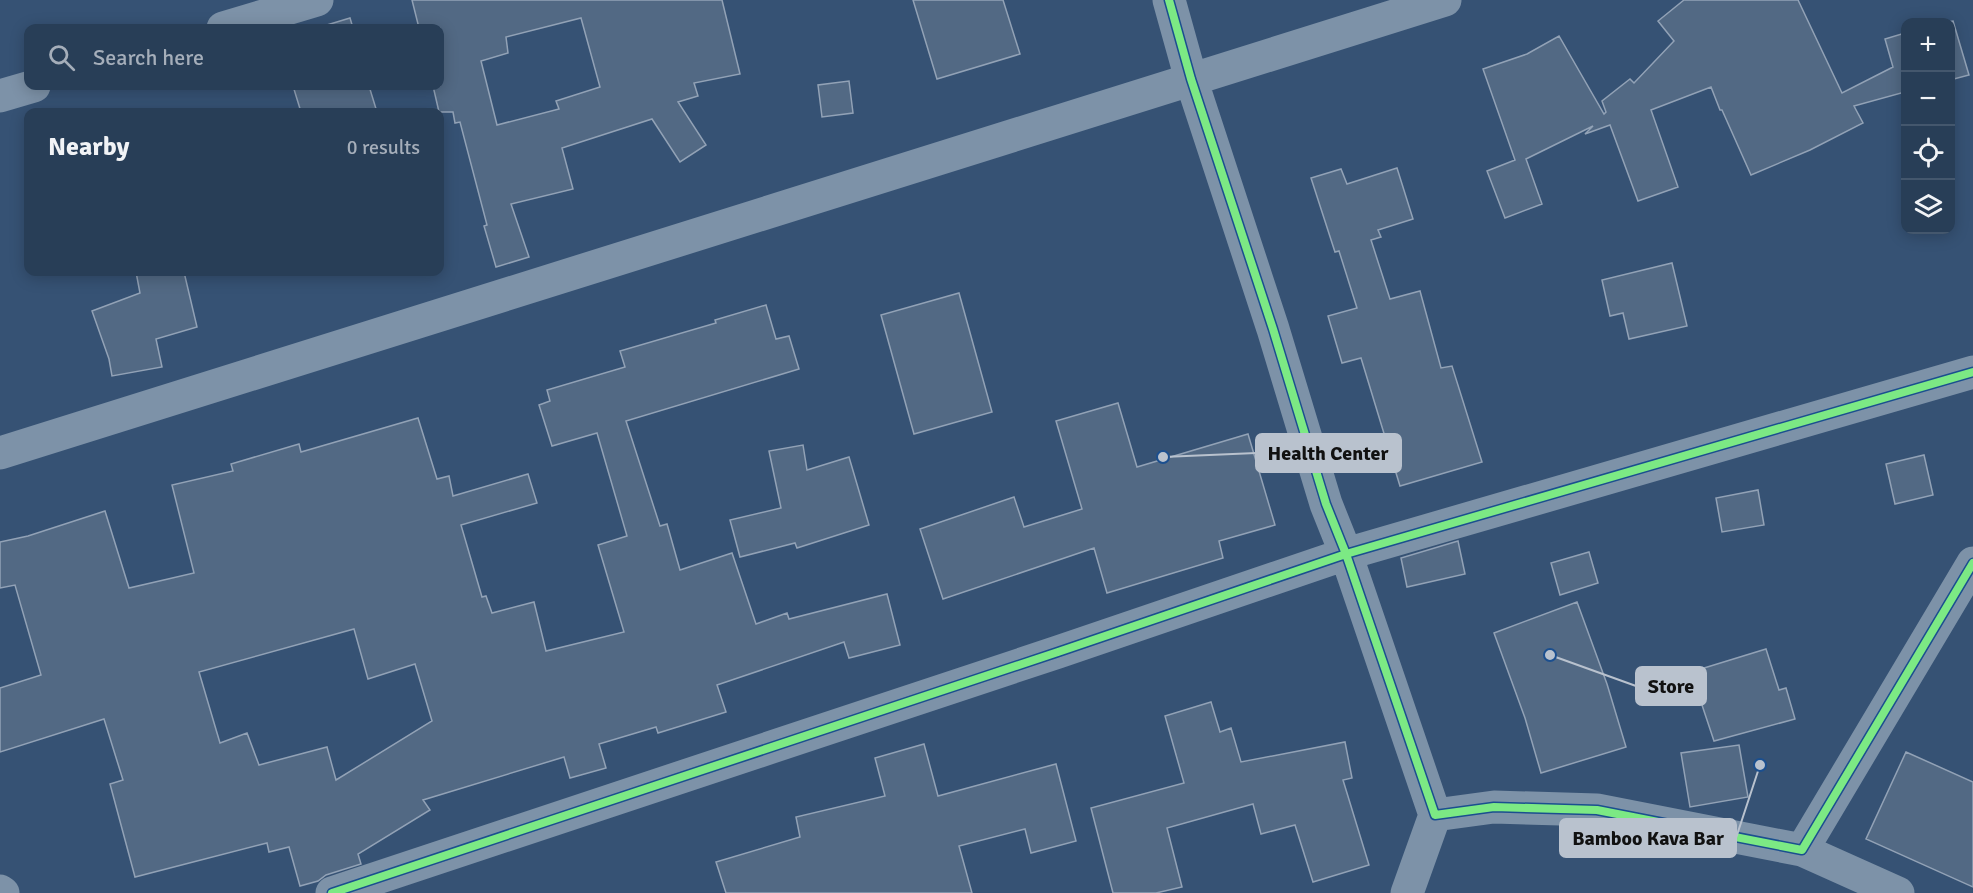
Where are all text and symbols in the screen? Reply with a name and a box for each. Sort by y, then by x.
map controls [1901,18,1955,234]
button: + [1901,18,1955,72]
search box [24,24,444,90]
icon: search [45,41,78,74]
text: Search here [93,44,204,71]
button: − [1901,72,1955,126]
button: locate [1901,126,1955,180]
text: Nearby [48,131,129,163]
text: 0 results [347,135,420,160]
button: layers [1901,180,1955,234]
callout: Health Center [1256,434,1401,472]
text: Health Center [1268,441,1388,466]
callout: Store [1636,667,1706,705]
text: Store [1648,674,1694,699]
callout: Bamboo Kava Bar [1560,819,1736,857]
text: Bamboo Kava Bar [1572,826,1724,851]

